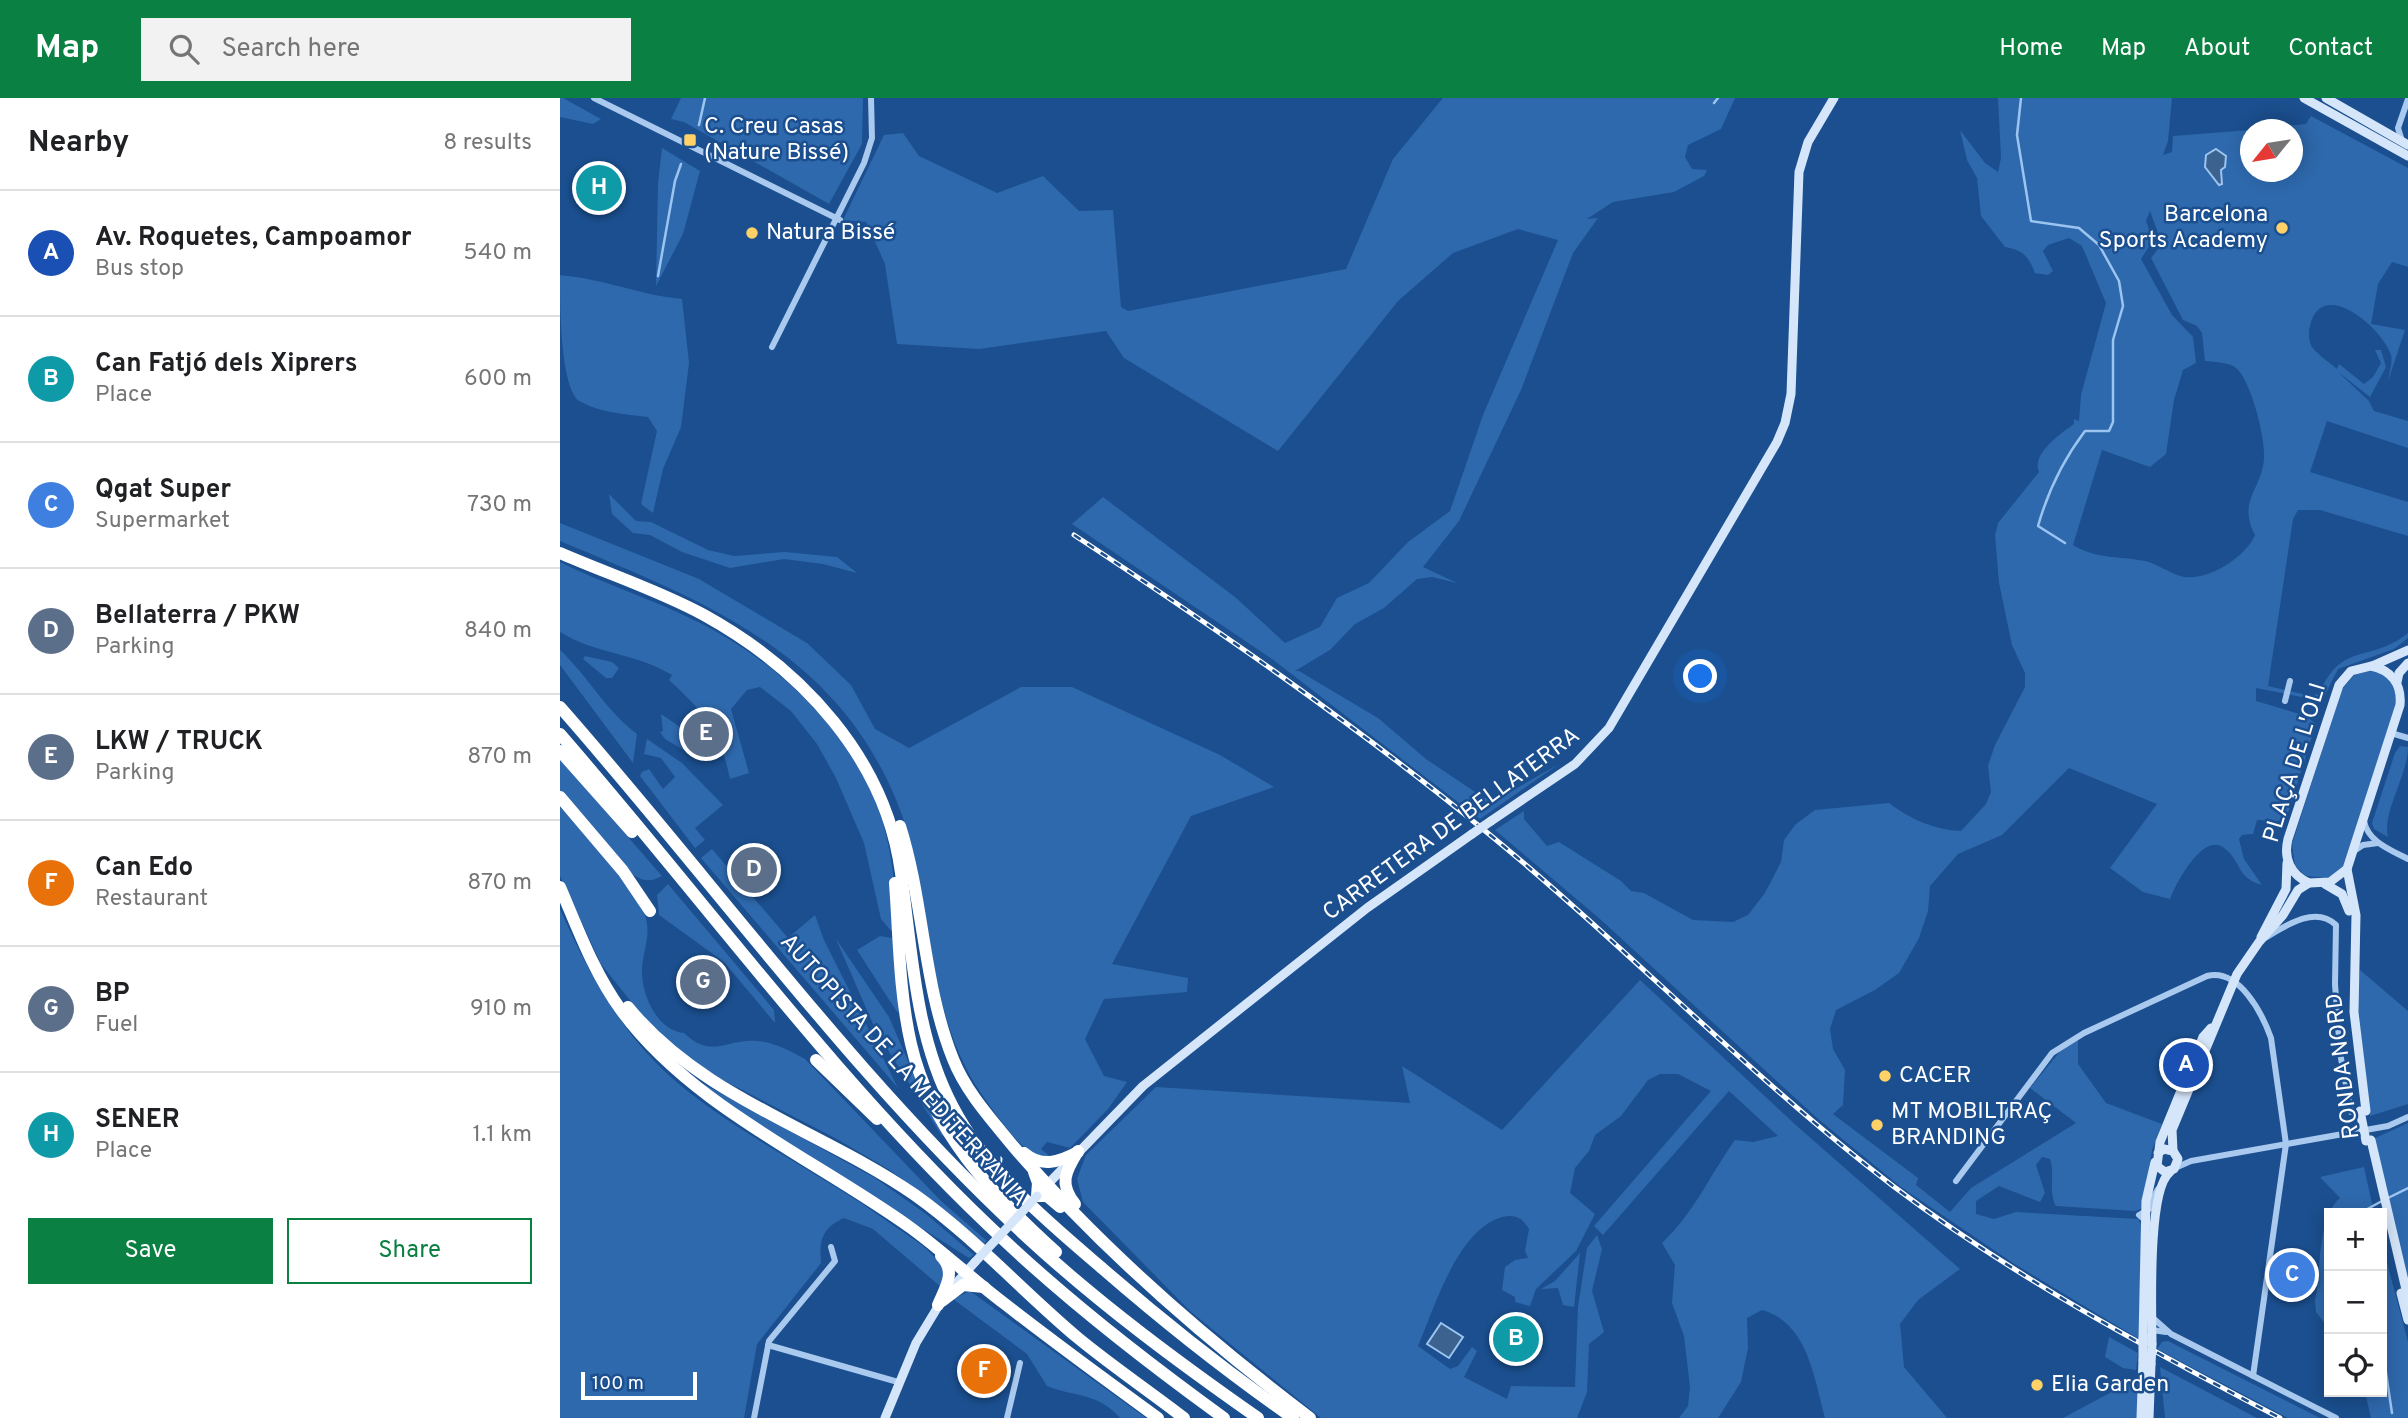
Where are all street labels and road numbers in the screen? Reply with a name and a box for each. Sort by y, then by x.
street label: PLAÇA DE L'OLI [2258,680,2334,846]
street label: CARRETERA DE BELLATERRA [1318,722,1586,928]
street label: AUTOPISTA DE LA MEDITERRÀNIA [773,928,1034,1213]
street label: RONDA NORD [2321,991,2367,1141]

